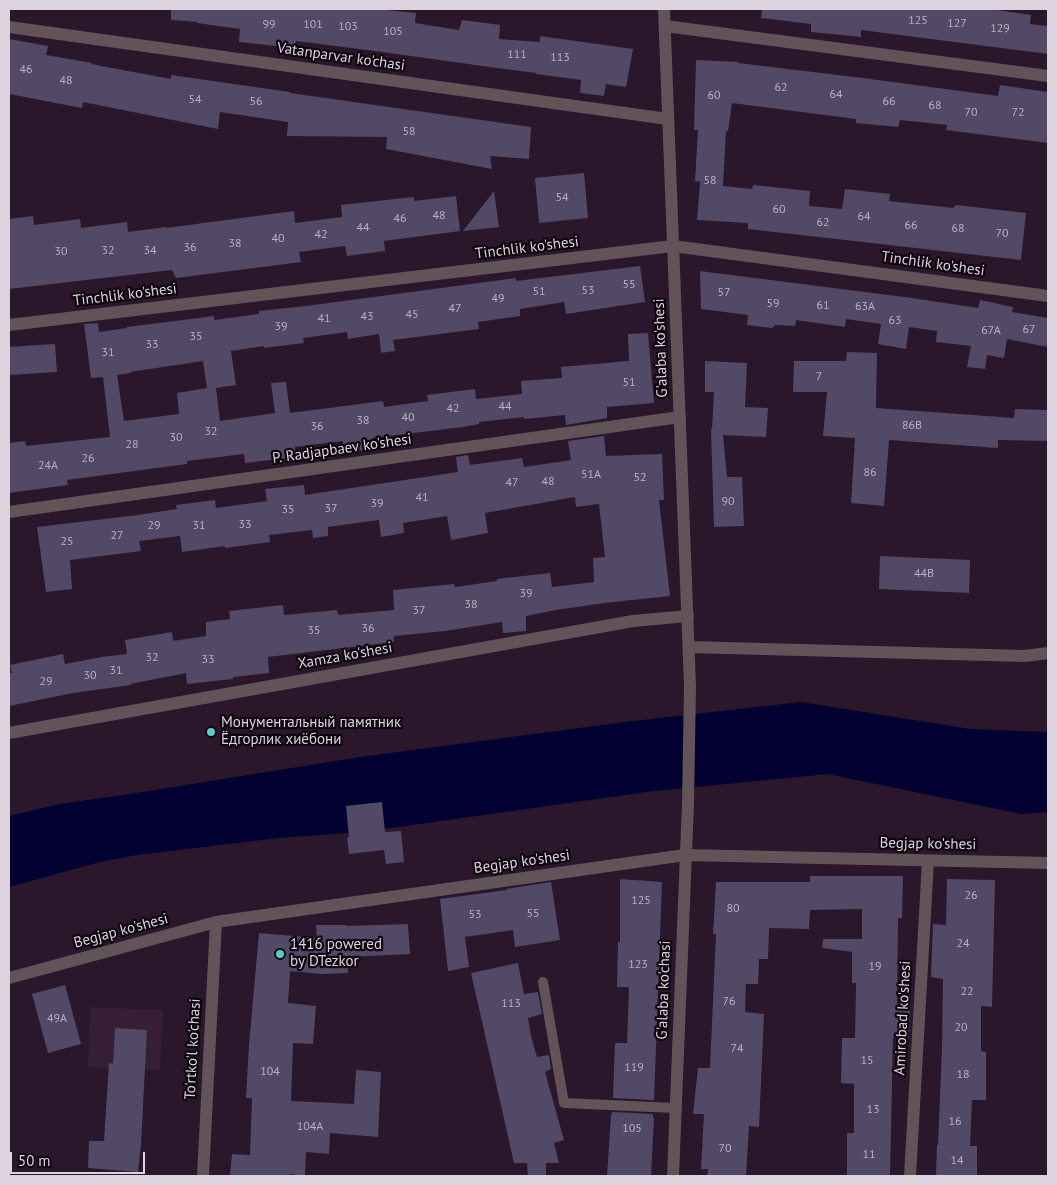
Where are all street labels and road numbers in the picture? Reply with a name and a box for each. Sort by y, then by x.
street label: Vatanparvar ko'chasi [276,39,406,75]
street label: Tinchlik ko'shesi [474,233,580,263]
street label: Tinchlik ko'shesi [880,248,986,280]
street label: Tinchlik ko'shesi [72,280,178,310]
street label: G'alaba ko'shesi [650,298,672,398]
street label: P. Radjapbaev ko'shesi [271,430,413,468]
street label: Xamza ko'shesi [296,639,394,673]
street label: Begjap ko'shesi [879,834,977,854]
street label: Begjap ko'shesi [473,846,571,878]
street label: Begjap ko'shesi [72,910,170,952]
street label: G'alaba ko'chasi [653,940,675,1040]
street label: Amirobad ko'shesi [891,960,915,1076]
street label: To'rtko'l ko'chasi [181,998,205,1100]

